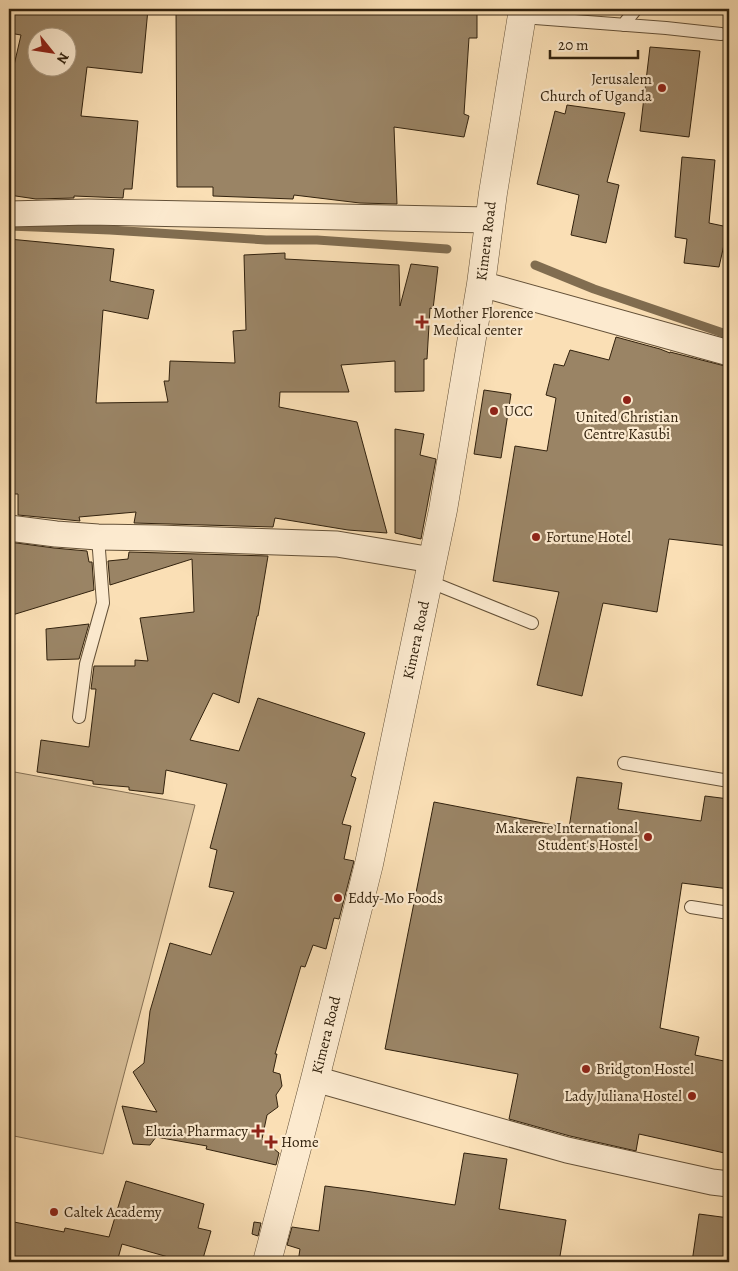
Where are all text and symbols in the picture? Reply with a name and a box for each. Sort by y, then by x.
north arrow [28,28,78,78]
scale bar [550,28,638,60]
text: 20 m [558,35,589,55]
text: N [52,49,74,67]
place label: Jerusalem Church of Uganda [540,69,653,106]
marker: Jerusalem Church of Uganda [656,82,668,94]
street label: Kimera Road [471,199,501,282]
place label: Mother Florence Medical center [433,303,534,340]
marker: Mother Florence Medical center [415,315,429,329]
marker: United Christian Centre Kasubi [621,394,633,406]
place label: UCC [504,401,533,421]
marker: UCC [488,405,500,417]
place label: United Christian Centre Kasubi [576,407,678,444]
place label: Fortune Hotel [546,527,631,547]
marker: Fortune Hotel [530,531,542,543]
street label: Kimera Road [398,598,434,681]
place label: Makerere International Student's Hostel [495,818,638,855]
marker: Makerere International Student's Hostel [642,831,654,843]
place label: Eddy-Mo Foods [348,888,443,908]
marker: Eddy-Mo Foods [332,892,344,904]
street label: Kimera Road [307,993,346,1076]
place label: Bridgton Hostel [596,1059,694,1079]
marker: Bridgton Hostel [580,1063,592,1075]
place label: Lady Juliana Hostel [564,1086,682,1106]
marker: Lady Juliana Hostel [686,1090,698,1102]
place label: Eluzia Pharmacy [145,1121,248,1141]
marker: Eluzia Pharmacy [252,1125,264,1137]
place label: Home [281,1132,319,1152]
marker: Home [265,1136,277,1148]
place label: Caltek Academy [64,1202,162,1222]
marker: Caltek Academy [48,1206,60,1218]

